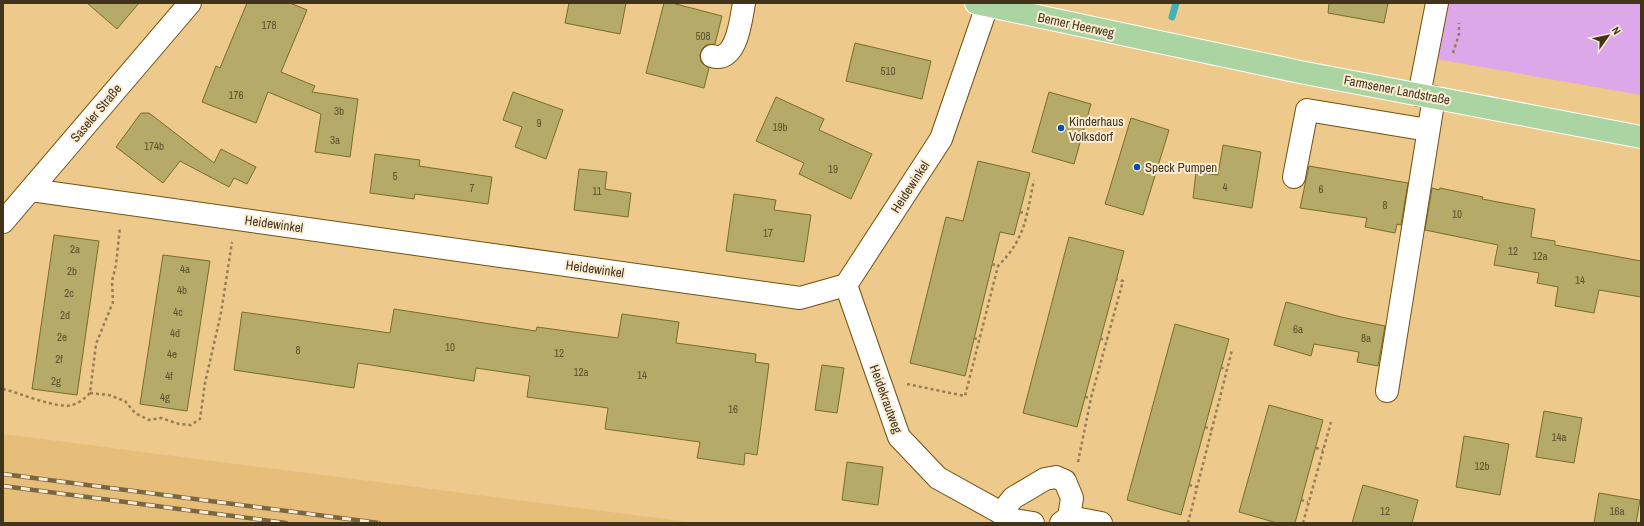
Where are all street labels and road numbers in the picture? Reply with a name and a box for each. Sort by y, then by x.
street label: Berner Heerweg [1036,9,1116,41]
street label: Farmsener Landstraße [1342,71,1452,109]
street label: Saseler Straße [67,80,125,146]
street label: Heidewinkel [887,158,933,216]
street label: Heidewinkel [244,212,304,236]
street label: Heidewinkel [565,257,625,281]
street label: Heidekrautweg [866,362,906,436]

